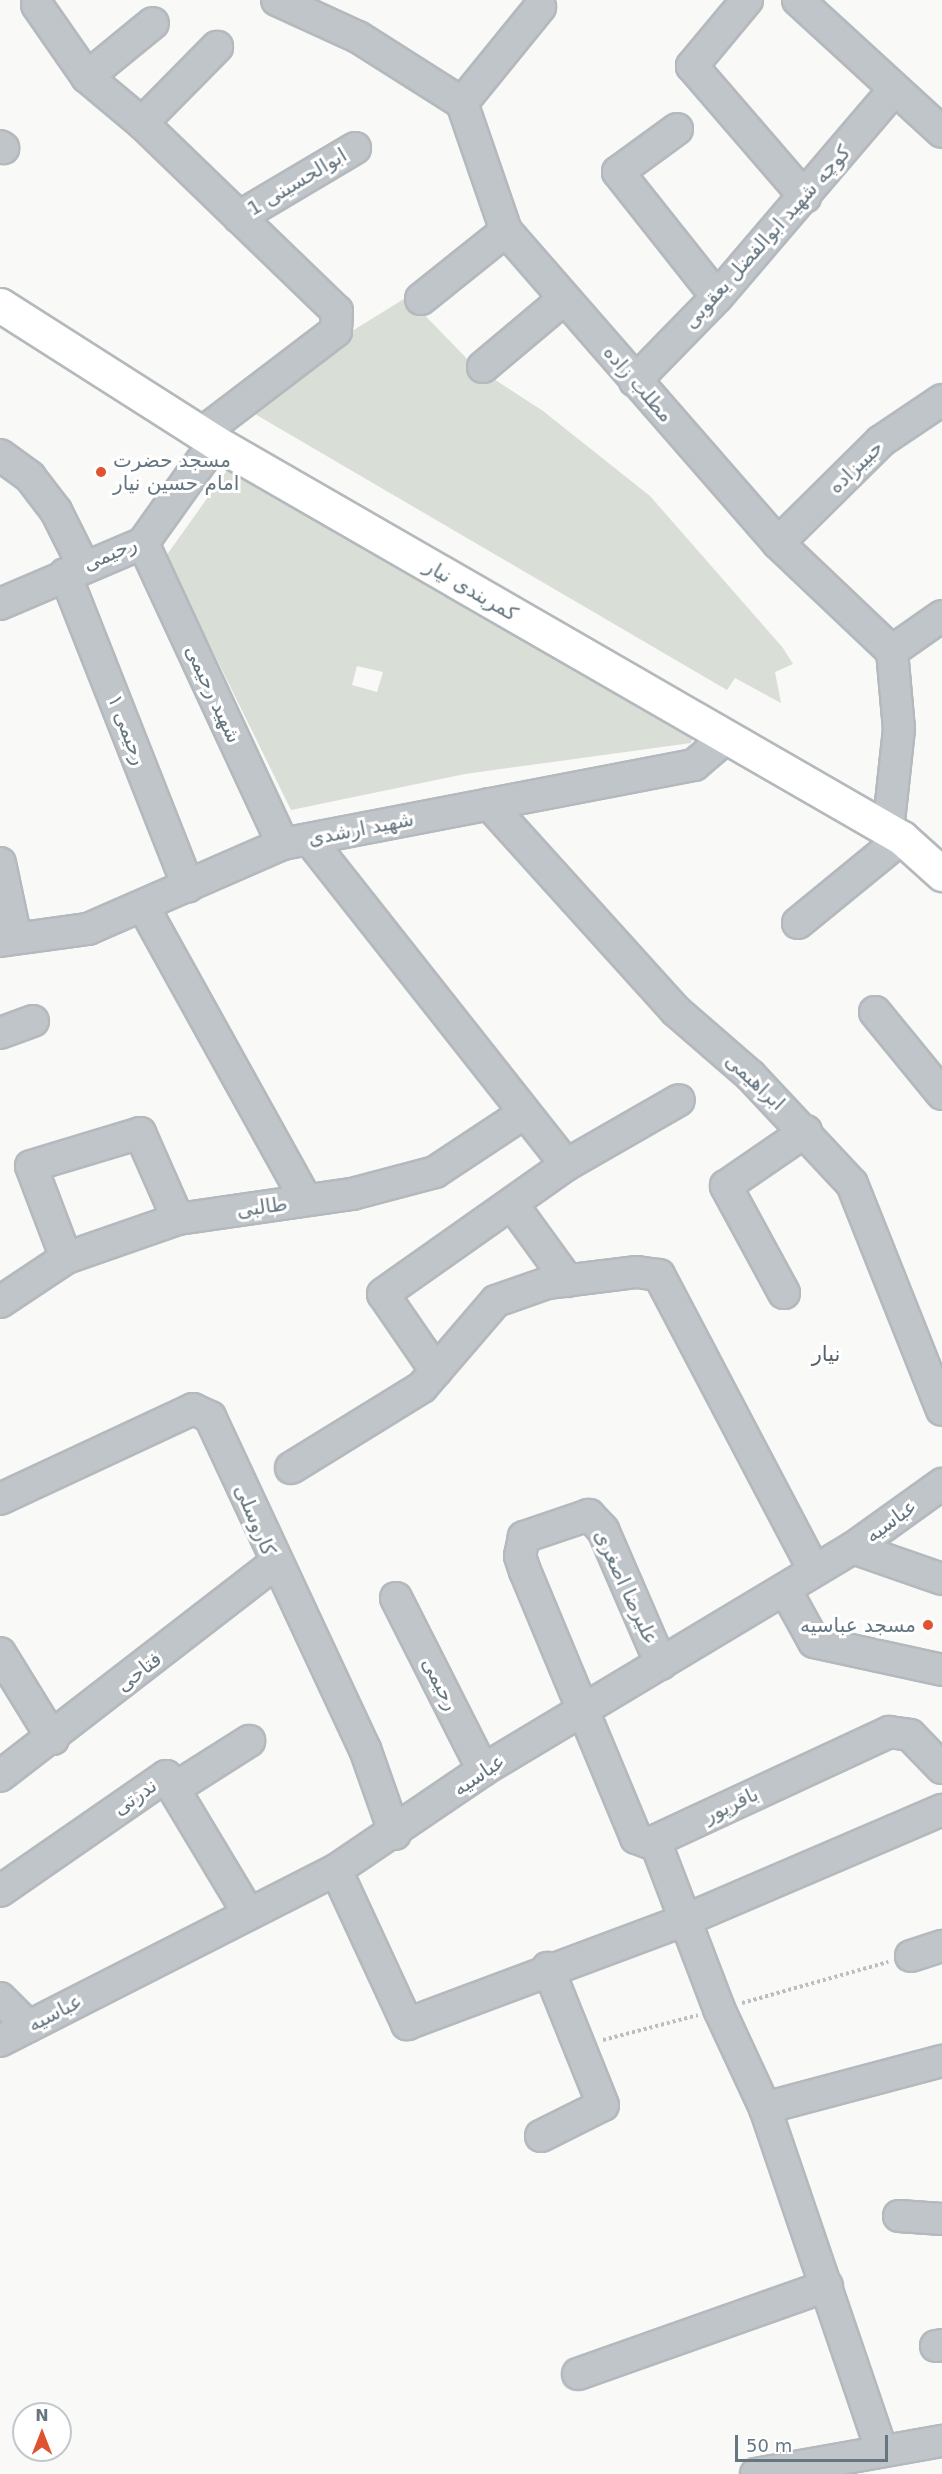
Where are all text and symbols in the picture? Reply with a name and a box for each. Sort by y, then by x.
street label: کوچه شهید ابوالفضل یعقوبی [678,140,856,334]
street label: ابوالحسینی 1 [243,143,351,221]
street label: مطلب زاده [598,341,678,427]
street label: حبیبزاده [824,435,888,499]
place label: مسجد حضرت امام حسین نیار [113,448,239,495]
marker: مسجد حضرت امام حسین نیار [94,465,108,479]
street label: رحیمی [79,532,141,576]
street label: کمربندی نیار [420,554,522,626]
street label: شهید رحیمی [180,641,246,747]
street label: رحیمی ۱ [103,691,151,769]
street label: شهید ارشدی [306,807,416,851]
street label: ابراهیمی [720,1048,790,1116]
street label: طالبی [235,1192,289,1222]
district label: نیار [812,1341,840,1367]
street label: کاروسلی [229,1481,281,1559]
street label: عباسیه [861,1494,921,1548]
street label: علیرضا اصغری [589,1526,663,1648]
place label: مسجد عباسیه [800,1613,916,1637]
marker: مسجد عباسیه [921,1618,935,1632]
street label: فتاحی [112,1647,166,1697]
street label: رحیمی [417,1653,463,1715]
street label: عباسیه [448,1749,510,1801]
street label: ندرتی [108,1773,162,1821]
street label: باقرپور [700,1782,762,1828]
street label: عباسیه [24,1989,86,2037]
north arrow [12,2402,72,2462]
text: N [35,2406,49,2425]
scale bar [738,2423,891,2461]
text: 50 m [746,2435,792,2456]

